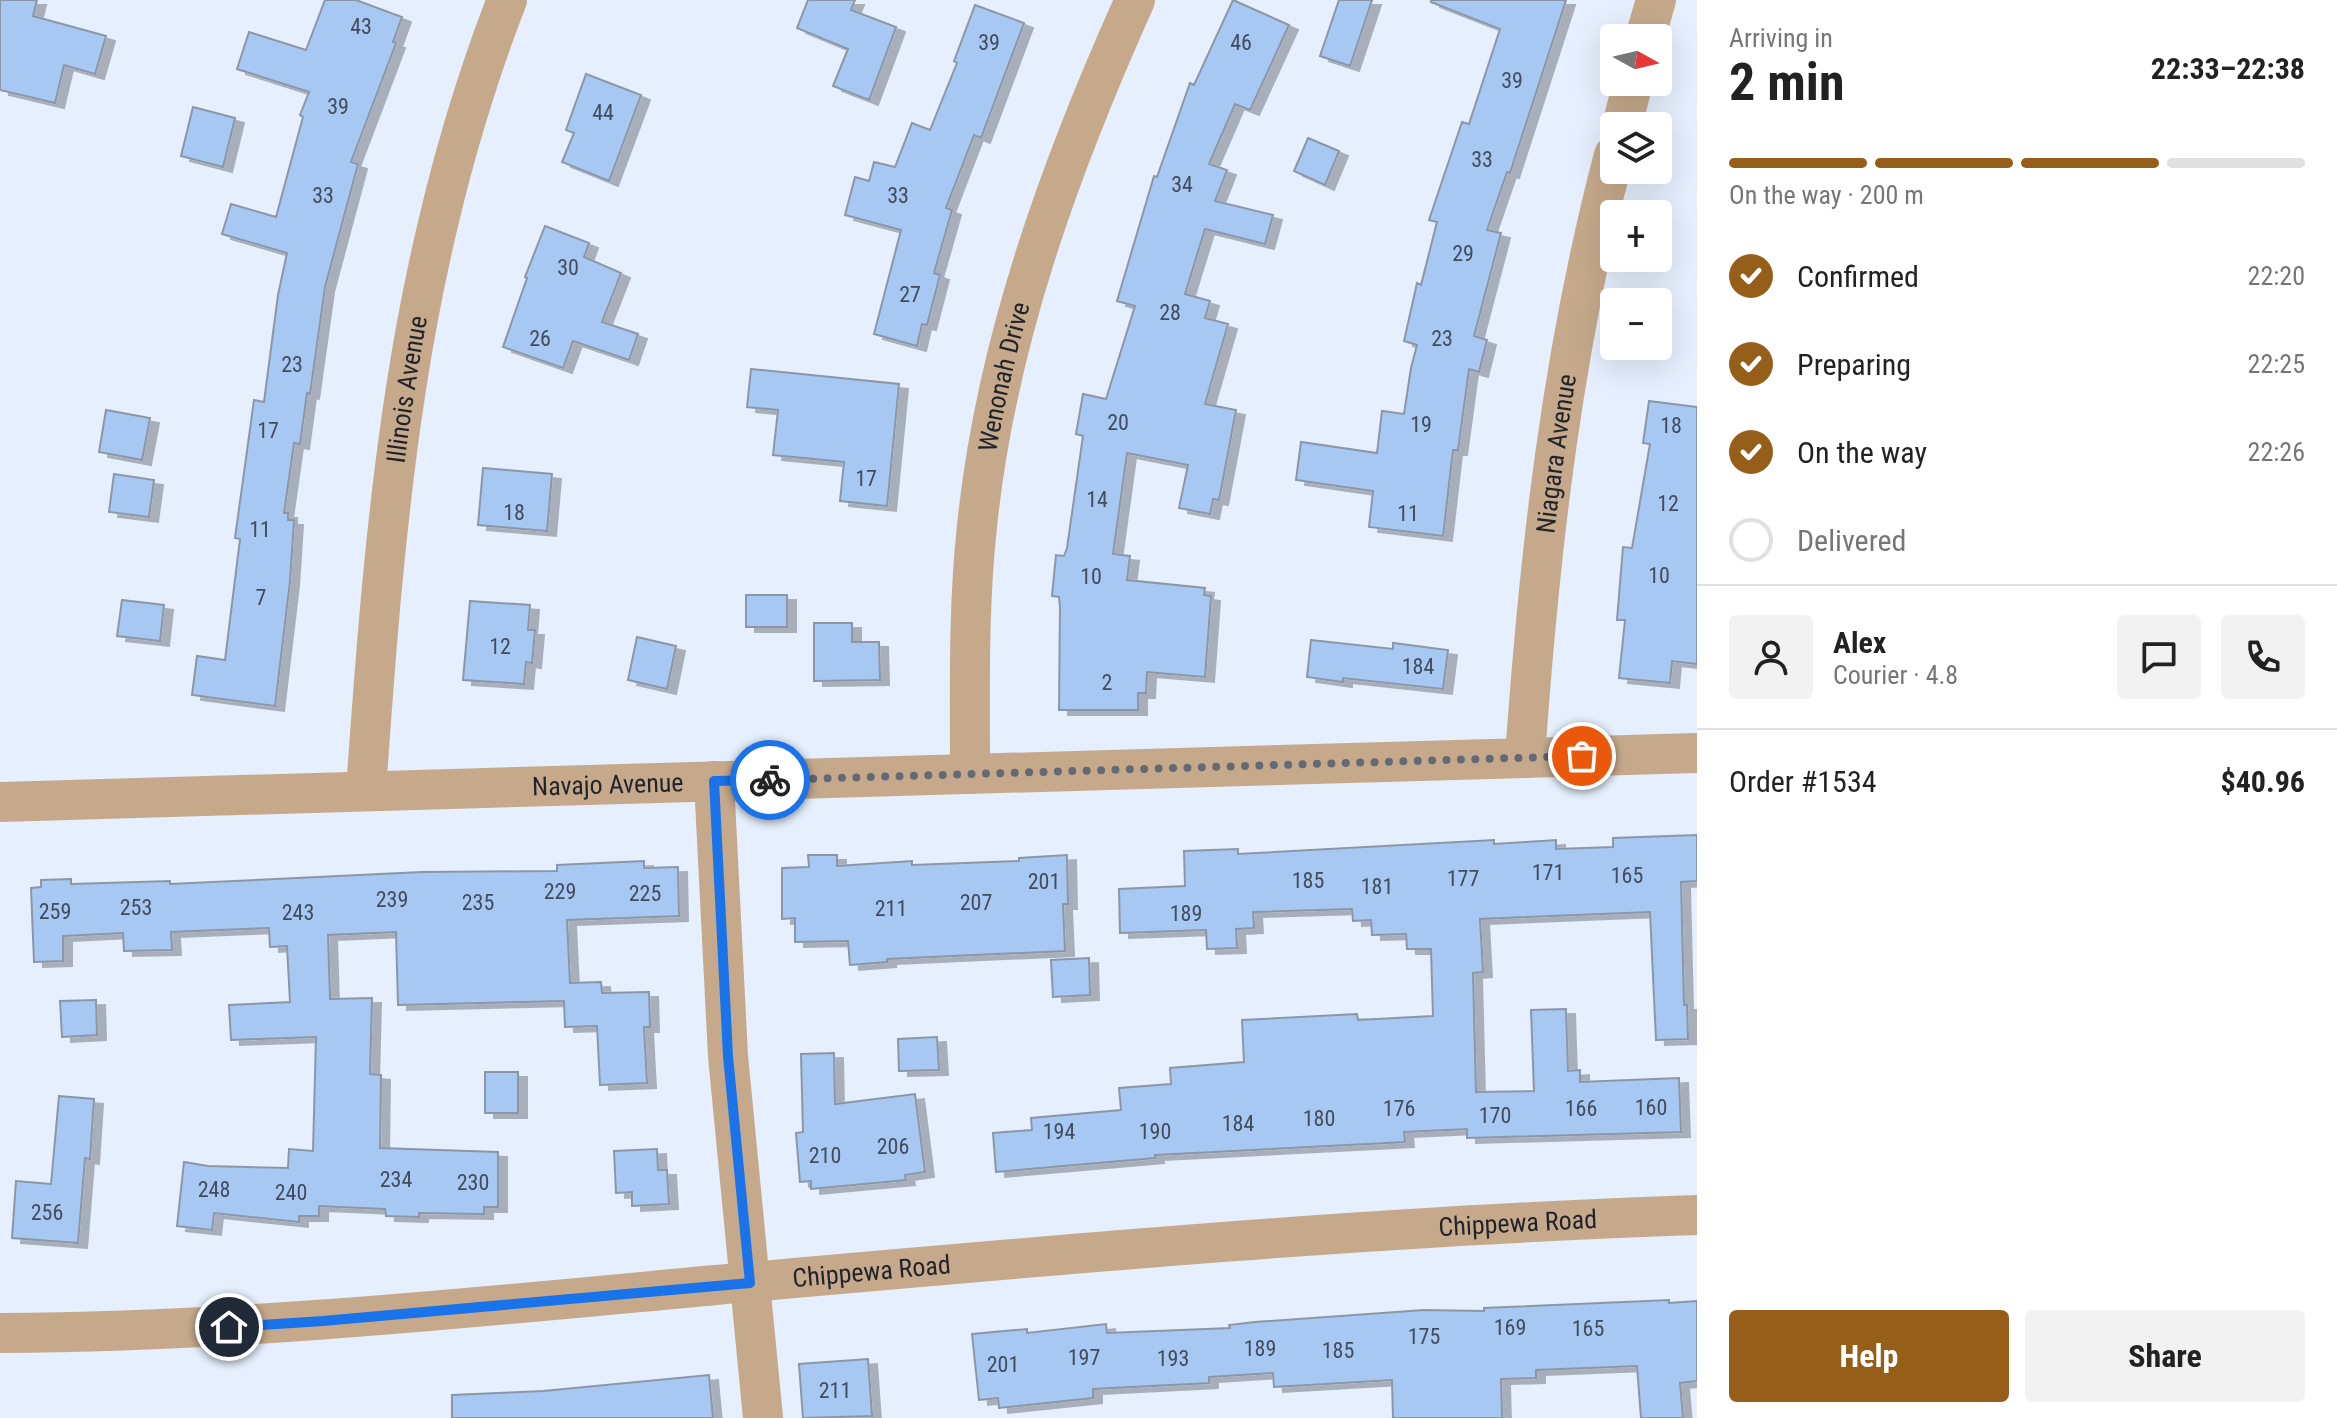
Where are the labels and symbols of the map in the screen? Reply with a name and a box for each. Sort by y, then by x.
house number: 43 [350,14,372,39]
north arrow [1600,24,1672,96]
house number: 39 [978,30,1000,55]
house number: 46 [1230,30,1252,55]
house number: 39 [1501,68,1523,93]
house number: 39 [327,94,349,119]
house number: 44 [592,100,614,125]
house number: 33 [1471,147,1493,172]
house number: 34 [1171,172,1193,197]
house number: 33 [312,183,334,208]
house number: 33 [887,183,909,208]
house number: 29 [1452,241,1474,266]
house number: 30 [557,255,579,280]
house number: 27 [899,282,921,307]
street label: Wenonah Drive [972,298,1036,454]
house number: 28 [1159,300,1181,325]
street label: Illinois Avenue [381,313,433,465]
house number: 26 [529,326,551,351]
house number: 23 [1431,326,1453,351]
house number: 23 [281,352,303,377]
street label: Niagara Avenue [1530,372,1582,535]
house number: 20 [1107,410,1129,435]
house number: 19 [1410,412,1432,437]
house number: 18 [1660,413,1682,438]
house number: 17 [257,418,279,443]
house number: 17 [855,466,877,491]
house number: 14 [1086,487,1108,512]
house number: 12 [1657,491,1679,516]
house number: 18 [503,500,525,525]
house number: 11 [1397,501,1419,526]
house number: 11 [249,517,271,542]
house number: 10 [1648,563,1670,588]
house number: 10 [1080,564,1102,589]
house number: 7 [256,585,266,610]
house number: 12 [489,634,511,659]
house number: 184 [1402,654,1434,679]
house number: 2 [1102,670,1112,695]
pin [1548,722,1616,790]
courier [730,740,810,820]
street label: Navajo Avenue [532,767,684,802]
house number: 171 [1532,860,1564,885]
house number: 165 [1611,863,1643,888]
house number: 177 [1447,866,1479,891]
house number: 185 [1292,868,1324,893]
house number: 201 [1028,869,1060,894]
house number: 181 [1361,874,1393,899]
house number: 229 [544,879,576,904]
house number: 225 [629,881,661,906]
house number: 239 [376,887,408,912]
house number: 235 [462,890,494,915]
house number: 207 [960,890,992,915]
house number: 253 [120,895,152,920]
house number: 211 [875,896,907,921]
house number: 259 [39,899,71,924]
house number: 243 [282,900,314,925]
house number: 189 [1170,901,1202,926]
house number: 160 [1635,1095,1667,1120]
house number: 176 [1383,1096,1415,1121]
house number: 166 [1565,1096,1597,1121]
house number: 170 [1479,1103,1511,1128]
house number: 180 [1303,1106,1335,1131]
house number: 184 [1222,1111,1254,1136]
house number: 194 [1043,1119,1075,1144]
house number: 190 [1139,1119,1171,1144]
house number: 206 [877,1134,909,1159]
house number: 210 [809,1143,841,1168]
house number: 234 [380,1167,412,1192]
house number: 230 [457,1170,489,1195]
house number: 248 [198,1177,230,1202]
house number: 240 [275,1180,307,1205]
house number: 256 [31,1200,63,1225]
street label: Chippewa Road [1438,1204,1598,1242]
street label: Chippewa Road [791,1249,952,1293]
pin [195,1293,263,1361]
house number: 169 [1494,1315,1526,1340]
house number: 165 [1572,1316,1604,1341]
house number: 175 [1408,1324,1440,1349]
house number: 189 [1244,1336,1276,1361]
house number: 185 [1322,1338,1354,1363]
house number: 197 [1068,1345,1100,1370]
house number: 193 [1157,1346,1189,1371]
house number: 201 [987,1352,1019,1377]
house number: 211 [819,1378,851,1403]

